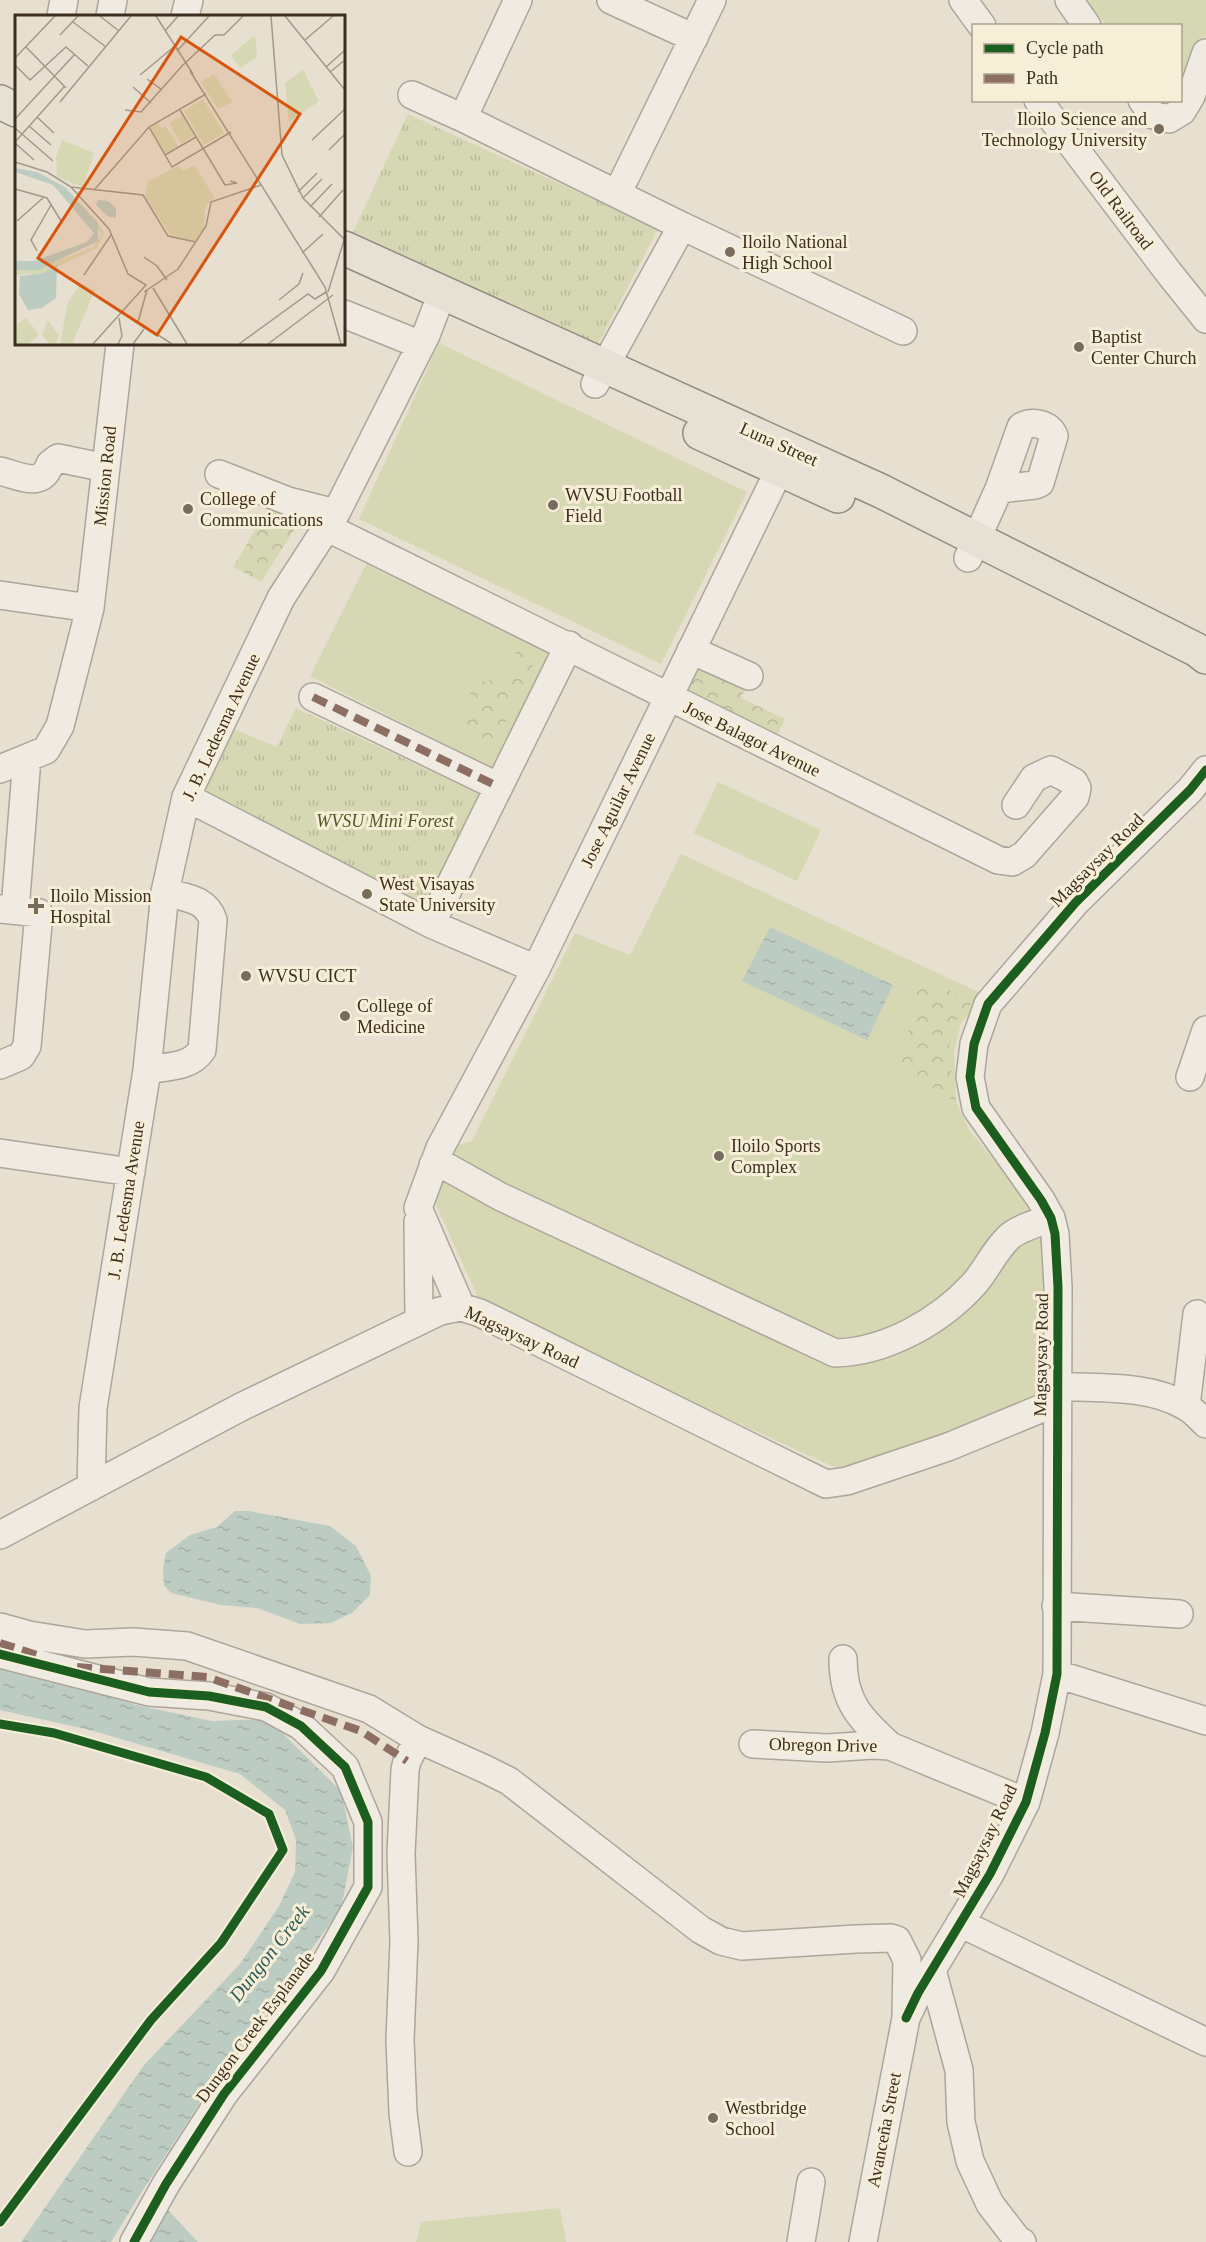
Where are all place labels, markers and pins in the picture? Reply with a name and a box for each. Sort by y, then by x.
place label: Iloilo Science and Technology University [982,109,1147,150]
marker: Iloilo Science and Technology University [1152,122,1166,136]
place label: Iloilo National High School [742,232,847,273]
marker: Iloilo National High School [723,245,737,259]
place label: Baptist Center Church [1091,327,1196,368]
marker: Baptist Center Church [1072,340,1086,354]
place label: WVSU Football Field [565,485,683,526]
place label: College of Communications [200,489,323,530]
marker: WVSU Football Field [546,498,560,512]
marker: College of Communications [181,502,195,516]
place label: West Visayas State University [379,874,495,915]
place label: Iloilo Mission Hospital [50,886,152,927]
marker: West Visayas State University [360,887,374,901]
marker: Iloilo Mission Hospital [27,897,45,915]
place label: WVSU CICT [258,966,357,986]
marker: WVSU CICT [239,969,253,983]
place label: College of Medicine [357,996,432,1037]
marker: College of Medicine [338,1009,352,1023]
place label: Iloilo Sports Complex [731,1136,821,1177]
marker: Iloilo Sports Complex [712,1149,726,1163]
place label: Westbridge School [725,2098,807,2139]
marker: Westbridge School [706,2111,720,2125]

